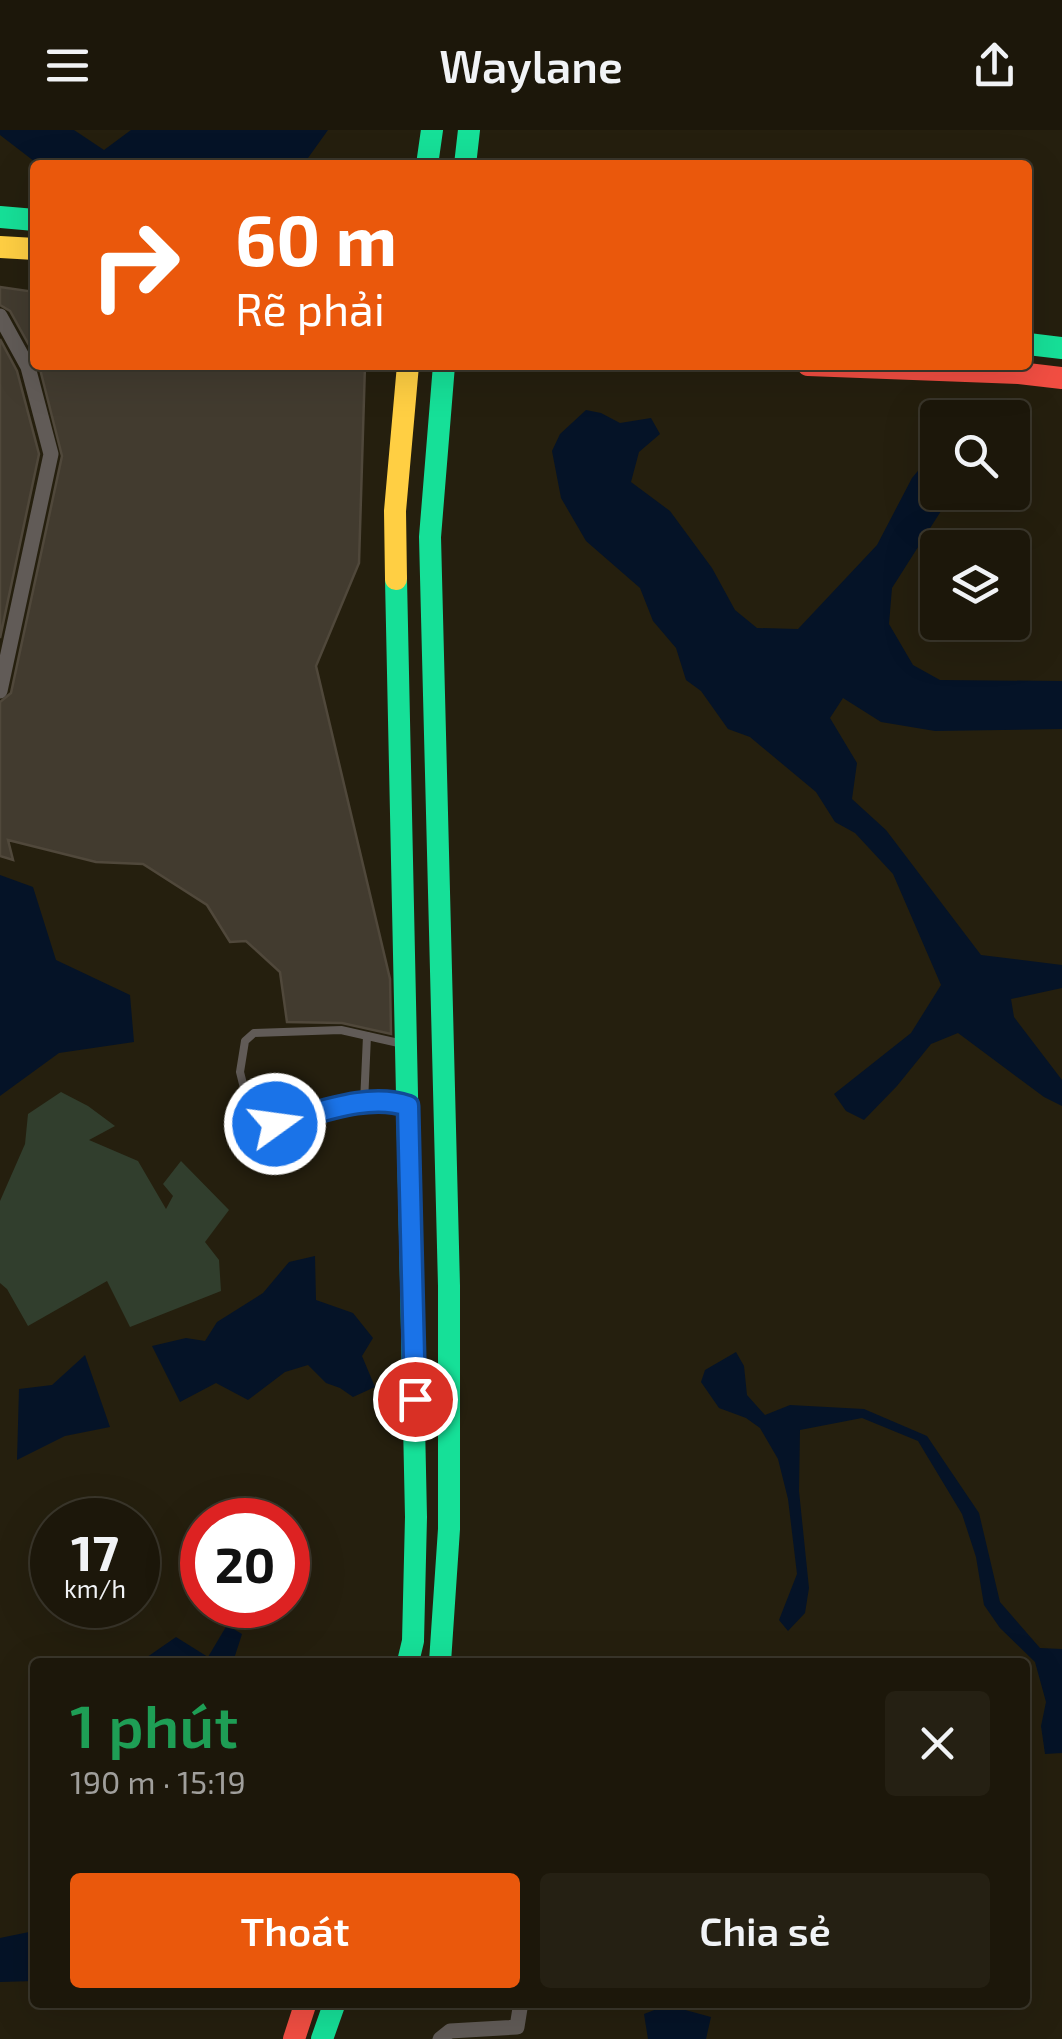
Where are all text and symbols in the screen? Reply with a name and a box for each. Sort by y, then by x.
icon: menu [40,38,95,93]
text: Waylane [439,38,623,92]
icon: share [967,38,1022,93]
text: 60 m [235,196,397,280]
icon: right [70,200,200,330]
text: Rẽ phải [235,281,385,335]
map controls [920,400,1030,640]
button: search [920,400,1030,510]
button: layers [920,530,1030,640]
position arrow [223,1072,327,1176]
pin [373,1357,458,1442]
icon: arrive [388,1372,443,1427]
speed limit sign: 20 [180,1498,310,1628]
text: 17 [71,1521,119,1581]
text: km/h [64,1573,126,1603]
text: 1 phút [70,1688,238,1760]
button: close [885,1691,990,1796]
text: 190 m · 15:19 [70,1762,246,1800]
button: Thoát [70,1873,520,1988]
button: Chia sẻ [540,1873,990,1988]

